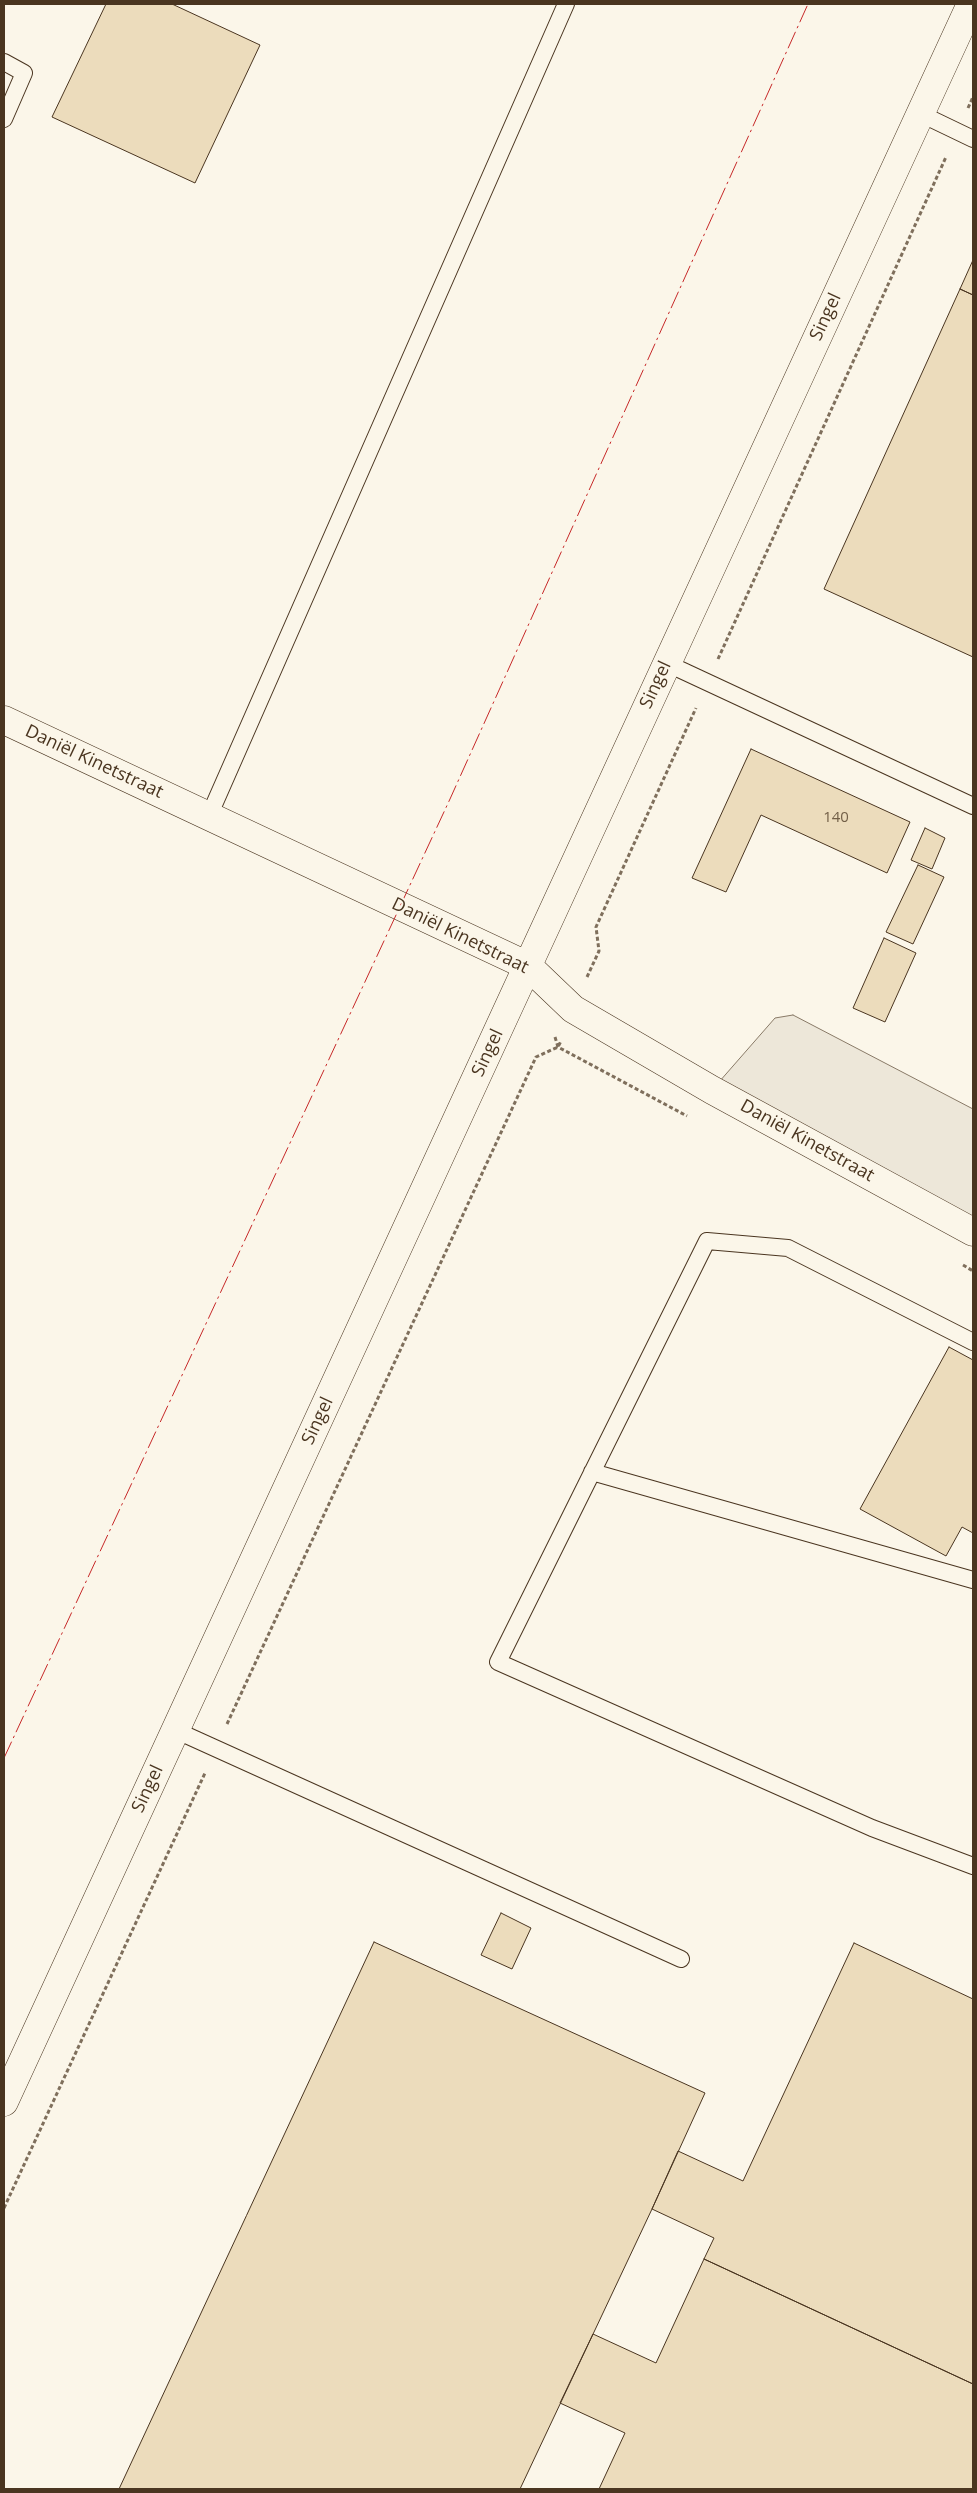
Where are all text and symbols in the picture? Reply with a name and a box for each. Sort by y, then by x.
street label: Singel [806,290,846,344]
street label: Singel [636,658,676,712]
street label: Daniël Kinetstraat [22,721,166,803]
house number: 140 [823,809,849,827]
street label: Daniël Kinetstraat [388,893,532,979]
street label: Singel [468,1026,508,1080]
street label: Daniël Kinetstraat [736,1095,878,1187]
street label: Singel [298,1394,338,1448]
street label: Singel [128,1762,168,1816]

